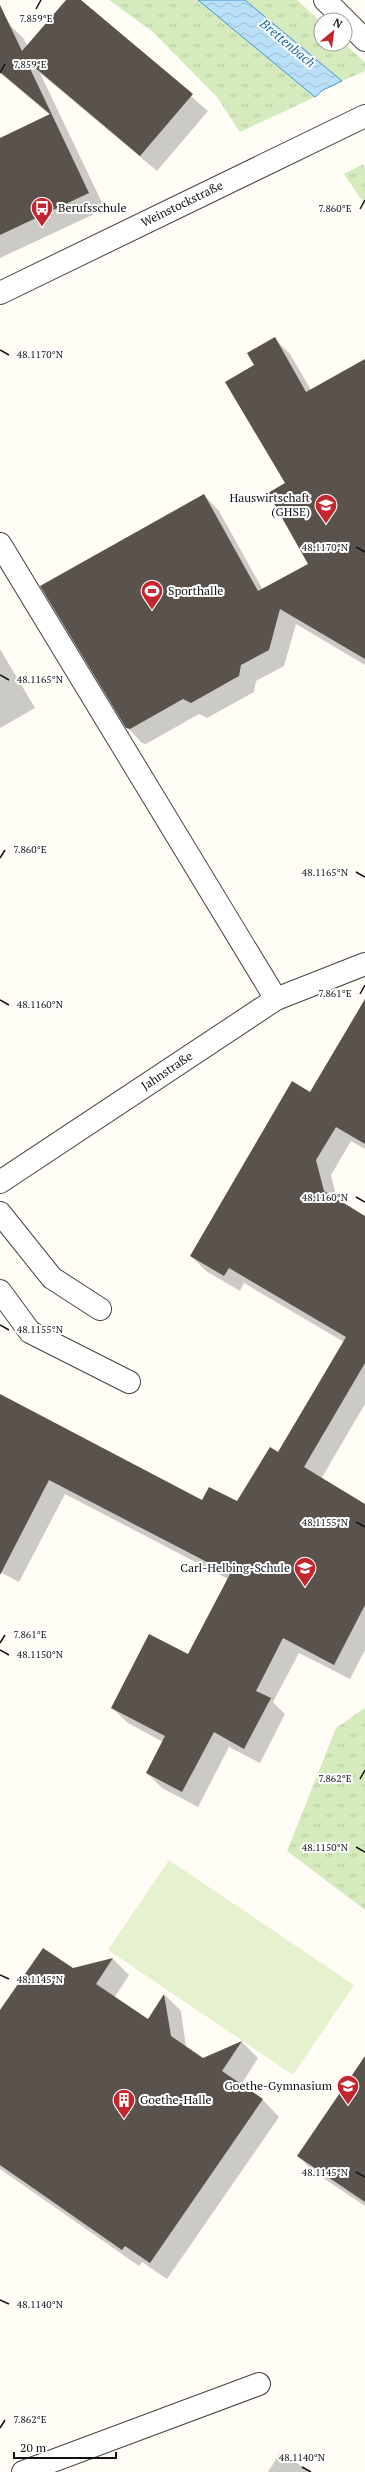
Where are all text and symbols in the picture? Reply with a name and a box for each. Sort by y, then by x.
text: 7.859°E [19,12,53,25]
north arrow [313,12,353,52]
water label: Brettenbach [256,14,319,71]
text: N [331,15,345,32]
text: 7.859°E [13,58,47,71]
street label: Weinstockstraße [138,177,225,230]
bus stop icon: Berufsschule [29,195,55,228]
place label: Berufsschule [58,200,127,215]
text: 7.860°E [318,202,352,215]
text: 48.1170°N [17,348,64,361]
place label: Hauswirtschaft (GHSE) [229,490,311,519]
school or university icon: Hauswirtschaft (GHSE) [313,492,339,525]
text: 48.1170°N [302,541,349,554]
sports icon: Sporthalle [139,578,165,611]
place label: Sporthalle [168,583,223,598]
text: 48.1165°N [17,673,64,686]
text: 7.860°E [13,843,47,856]
text: 48.1165°N [302,866,349,879]
text: 7.861°E [318,987,352,1000]
text: 48.1160°N [17,998,64,1011]
street label: Jahnstraße [138,1048,195,1093]
text: 48.1160°N [302,1191,349,1204]
text: 48.1155°N [17,1323,64,1336]
text: 48.1155°N [302,1516,349,1529]
school or university icon: Carl-Helbing-Schule [292,1555,318,1588]
place label: Carl-Helbing-Schule [180,1560,290,1575]
text: 7.861°E [13,1628,47,1641]
text: 48.1150°N [17,1648,64,1661]
text: 7.862°E [318,1772,352,1785]
text: 48.1150°N [302,1841,349,1854]
text: 48.1145°N [17,1973,64,1986]
school or university icon: Goethe-Gymnasium [335,2073,361,2106]
place label: Goethe-Gymnasium [225,2078,333,2093]
building icon: Goethe-Halle [111,2087,137,2120]
place label: Goethe-Halle [140,2092,212,2107]
text: 48.1145°N [302,2166,349,2179]
text: 48.1140°N [17,2298,64,2311]
text: 7.862°E [13,2413,47,2426]
scale bar [14,2434,116,2460]
text: 20 m [20,2440,47,2455]
text: 48.1140°N [279,2451,326,2464]

